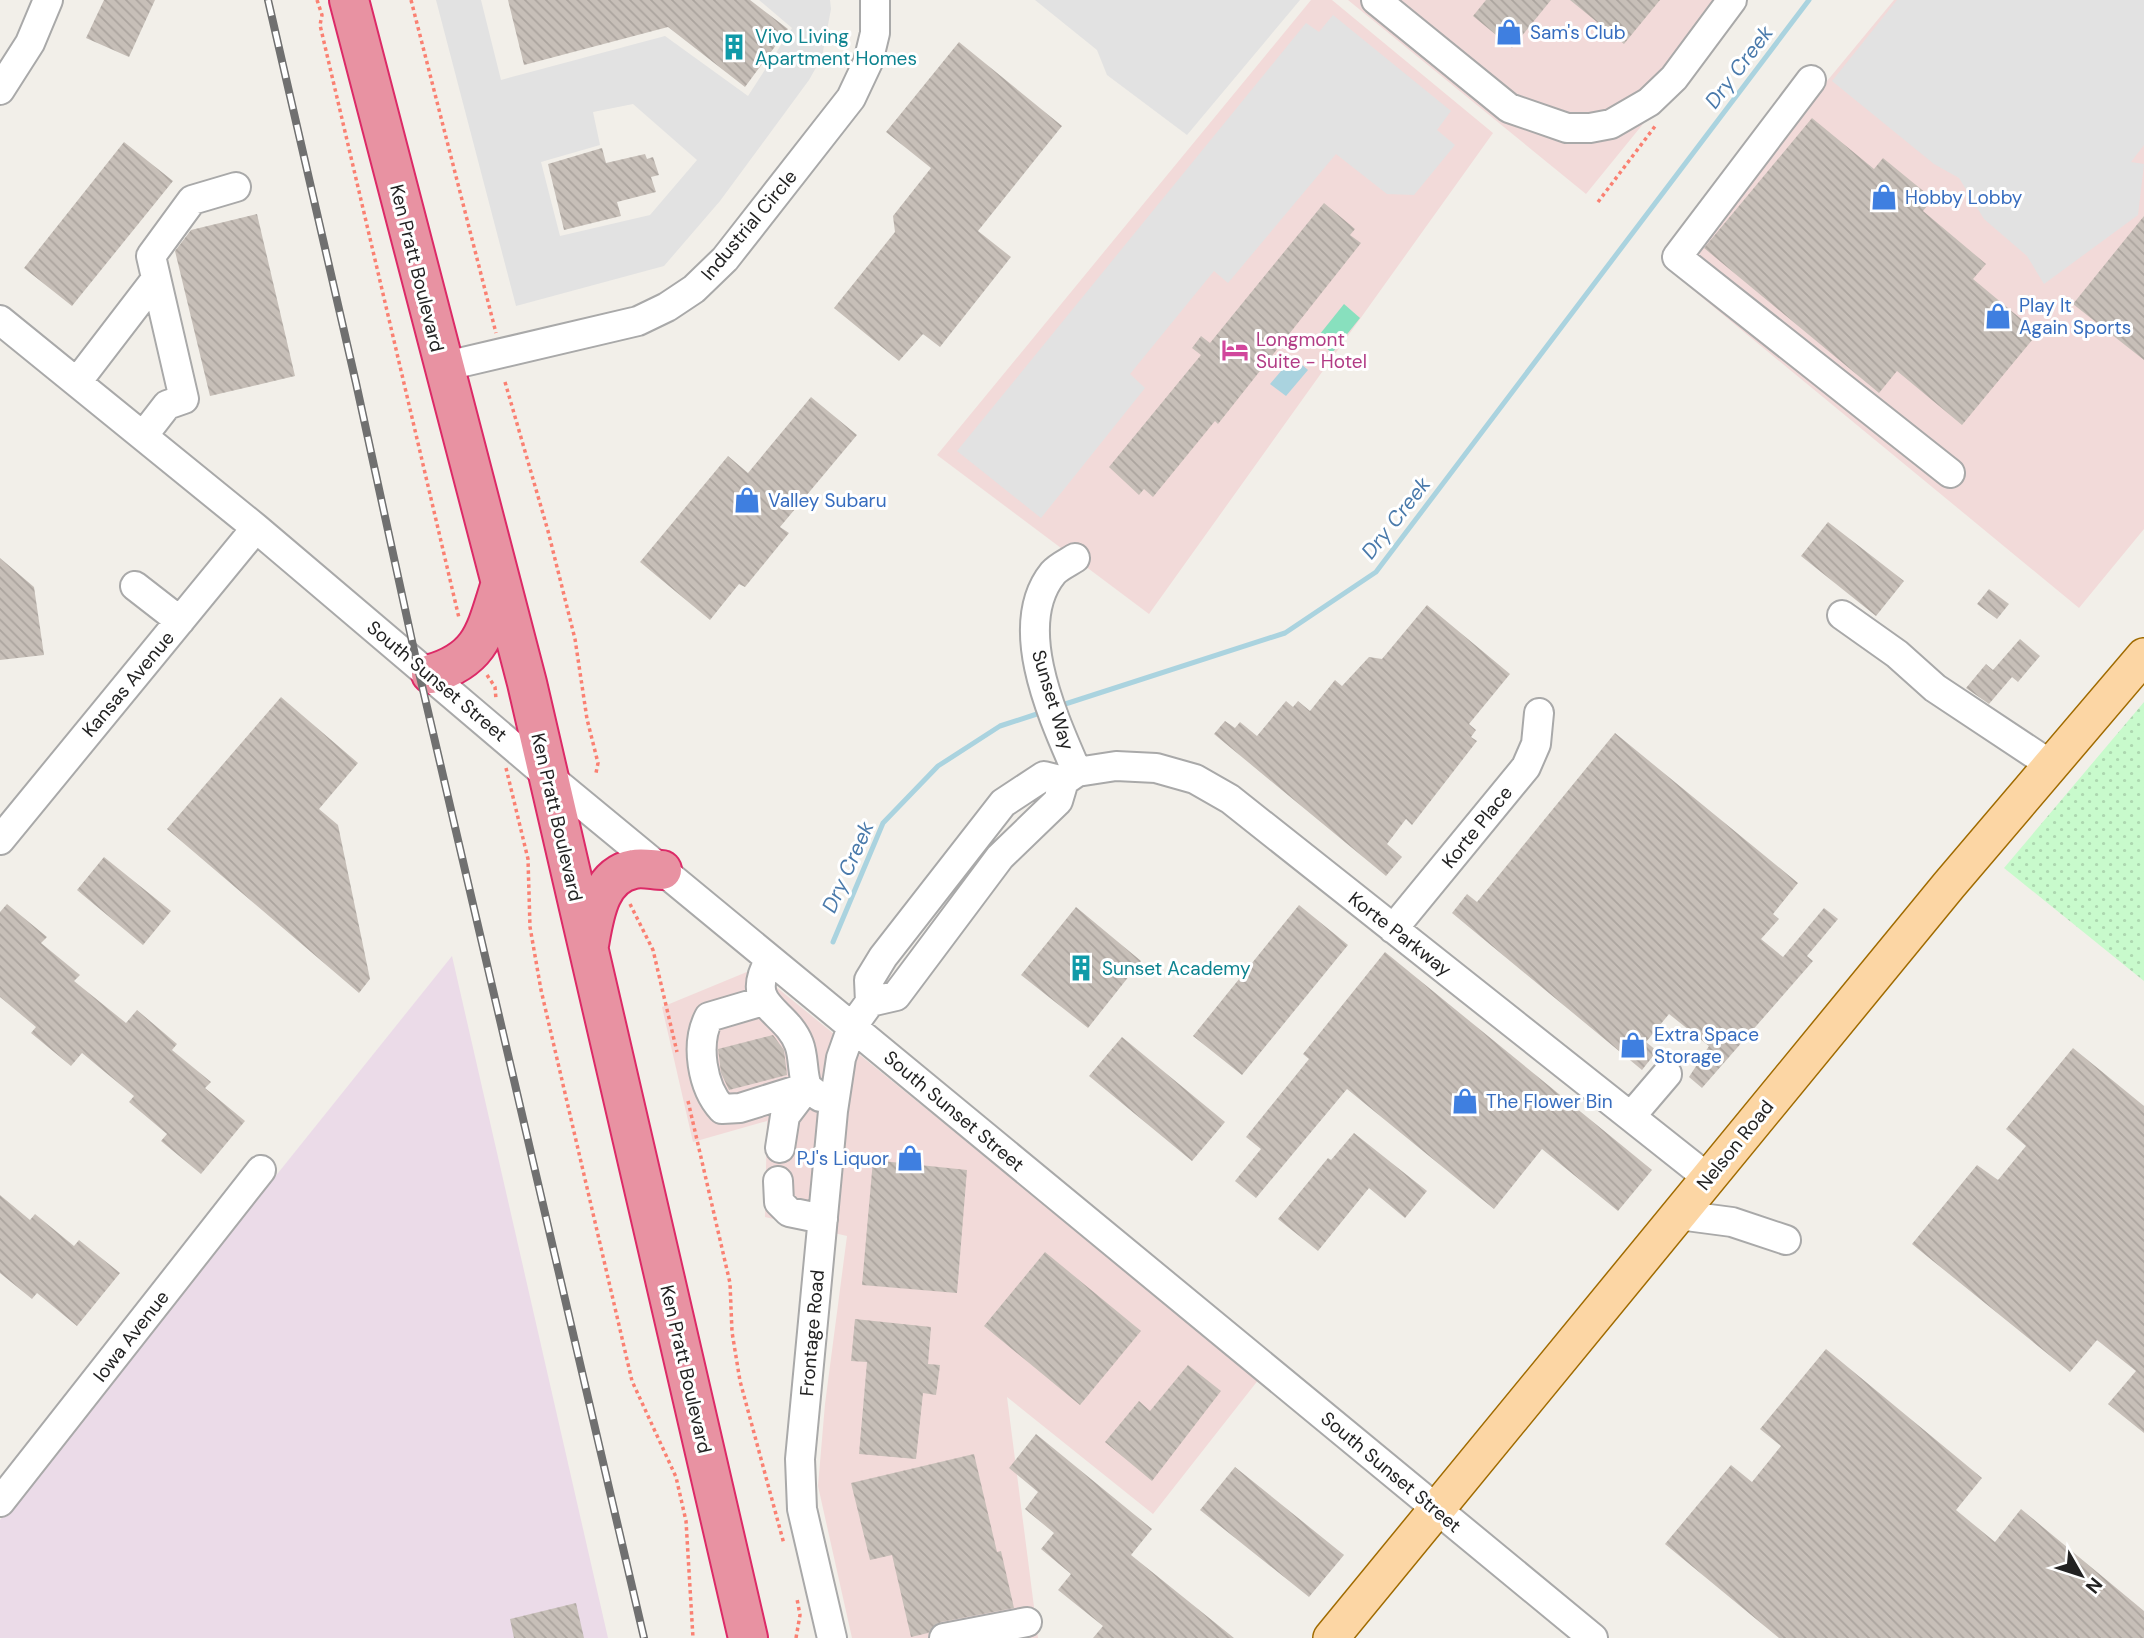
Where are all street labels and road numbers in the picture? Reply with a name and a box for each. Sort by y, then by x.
street label: Industrial Circle [695,165,803,285]
street label: Ken Pratt Boulevard [384,182,450,354]
street label: South Sunset Street [362,615,512,747]
street label: Kansas Avenue [76,626,180,742]
street label: Sunset Way [1026,647,1080,754]
street label: Ken Pratt Boulevard [525,730,589,904]
street label: Korte Place [1436,781,1518,873]
street label: Korte Parkway [1343,886,1457,982]
street label: South Sunset Street [879,1045,1029,1177]
street label: Nelson Road [1691,1095,1779,1195]
street label: Frontage Road [794,1269,830,1397]
street label: Ken Pratt Boulevard [654,1282,718,1456]
street label: Iowa Avenue [87,1285,175,1387]
street label: South Sunset Street [1316,1406,1466,1538]

